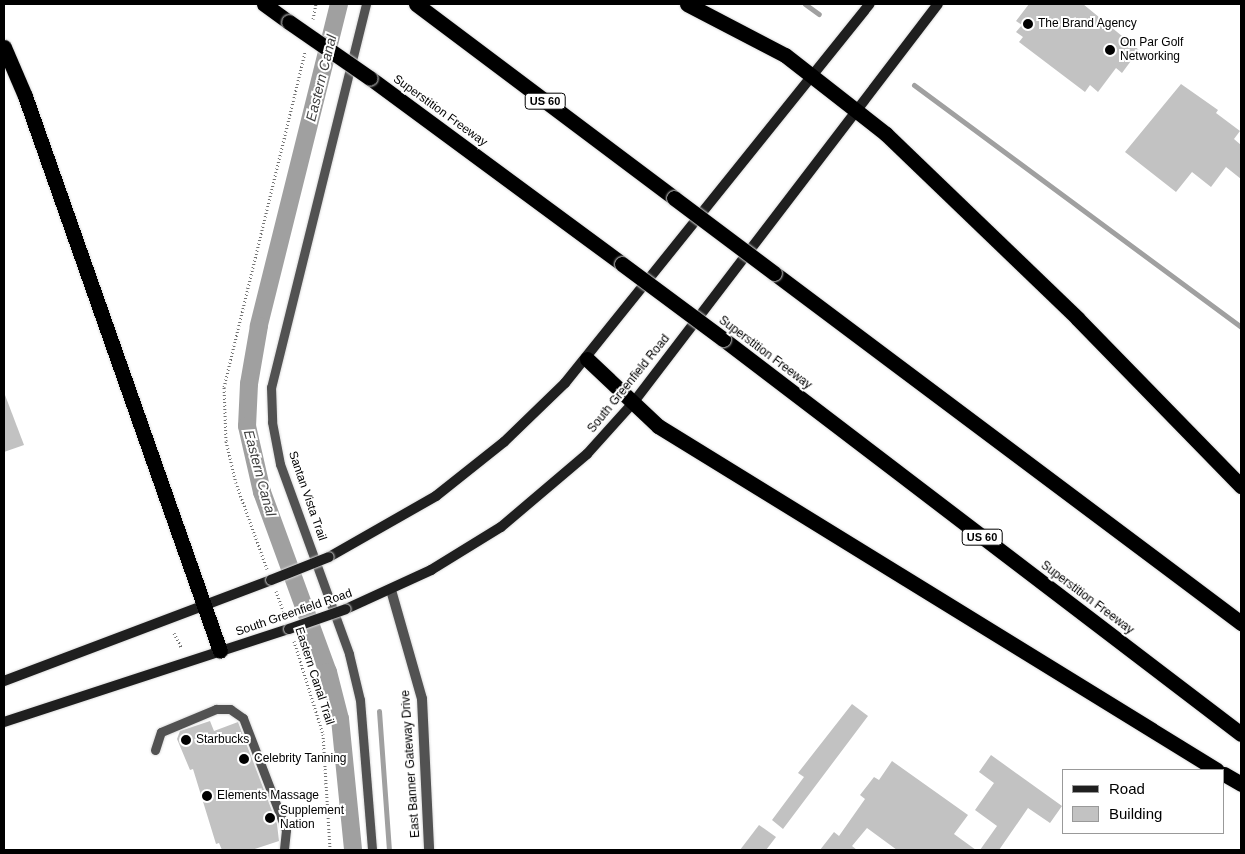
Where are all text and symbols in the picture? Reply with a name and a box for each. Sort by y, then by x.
place label: The Brand Agency [1038,17,1137,31]
marker: The Brand Agency [1022,18,1034,30]
water label: Eastern Canal [302,33,340,123]
place label: On Par Golf Networking [1120,36,1183,64]
marker: On Par Golf Networking [1104,44,1116,56]
street label: Superstition Freeway [390,72,490,150]
road number: US 60 [524,92,566,110]
street label: Superstition Freeway [716,313,814,393]
street label: South Greenfield Road [585,332,673,436]
water label: Eastern Canal [240,428,280,518]
street label: Santan Vista Trail [285,449,329,543]
road number: US 60 [961,528,1003,546]
street label: Superstition Freeway [1038,558,1136,638]
street label: South Greenfield Road [234,586,354,640]
street label: Eastern Canal Trail [291,625,337,727]
street label: East Banner Gateway Drive [399,690,423,838]
place label: Starbucks [196,733,249,747]
marker: Starbucks [180,734,192,746]
place label: Celebrity Tanning [254,752,347,766]
marker: Celebrity Tanning [238,753,250,765]
legend [1062,769,1225,834]
text: Road [1109,780,1145,797]
place label: Elements Massage [217,789,319,803]
marker: Elements Massage [201,790,213,802]
place label: Supplement Nation [280,804,344,832]
text: Building [1109,805,1162,822]
marker: Supplement Nation [264,812,276,824]

